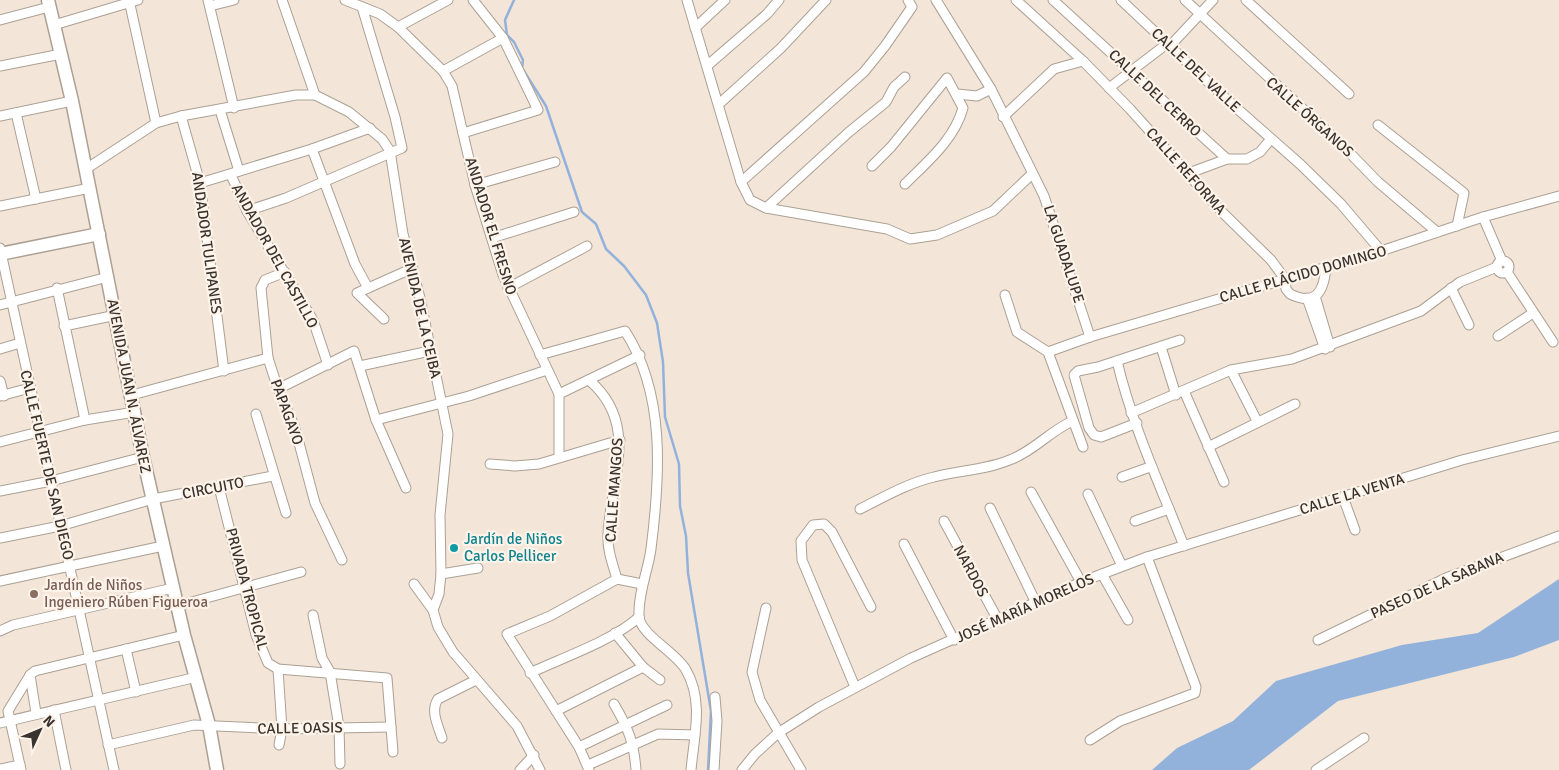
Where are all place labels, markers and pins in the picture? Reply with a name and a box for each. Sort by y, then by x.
place label: Jardín de Niños Carlos Pellicer [464,530,563,565]
marker: Jardín de Niños Carlos Pellicer [448,542,460,554]
place label: Jardín de Niños Ingeniero Rúben Figueroa [44,576,208,611]
marker: Jardín de Niños Ingeniero Rúben Figueroa [28,588,40,600]

